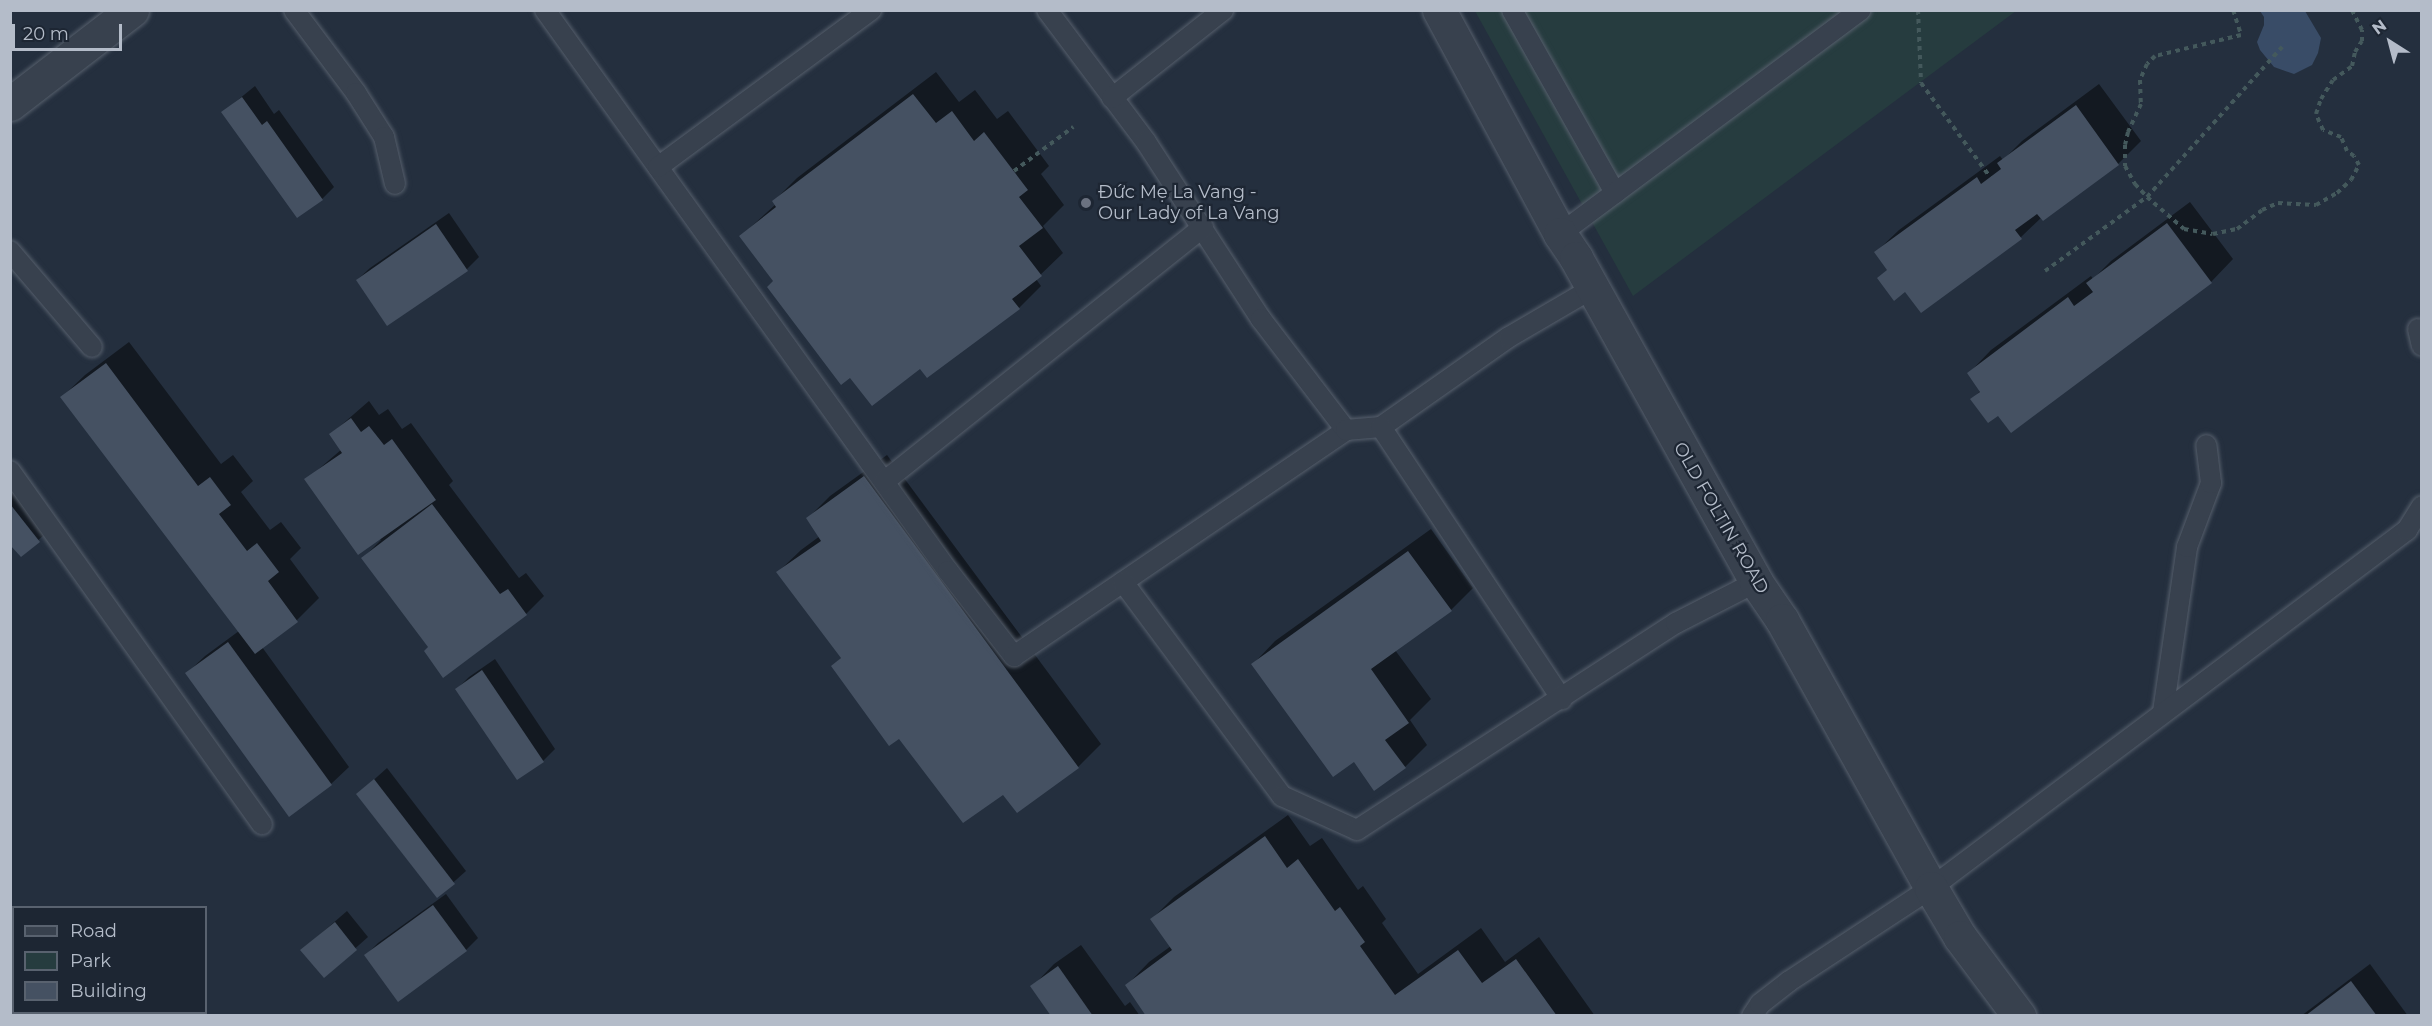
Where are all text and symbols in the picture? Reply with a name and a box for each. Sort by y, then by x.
scale bar [15,12,124,50]
north arrow [2360,12,2420,72]
text: N [2368,16,2390,39]
text: 20 m [23,23,69,45]
place label: Đức Mẹ La Vang - Our Lady of La Vang [1098,182,1280,224]
marker: Đức Mẹ La Vang - Our Lady of La Vang [1079,196,1093,210]
street label: OLD FOLTIN ROAD [1669,438,1773,598]
legend [12,906,207,1014]
text: Road [70,920,117,942]
text: Park [70,950,111,972]
text: Building [70,980,147,1002]

